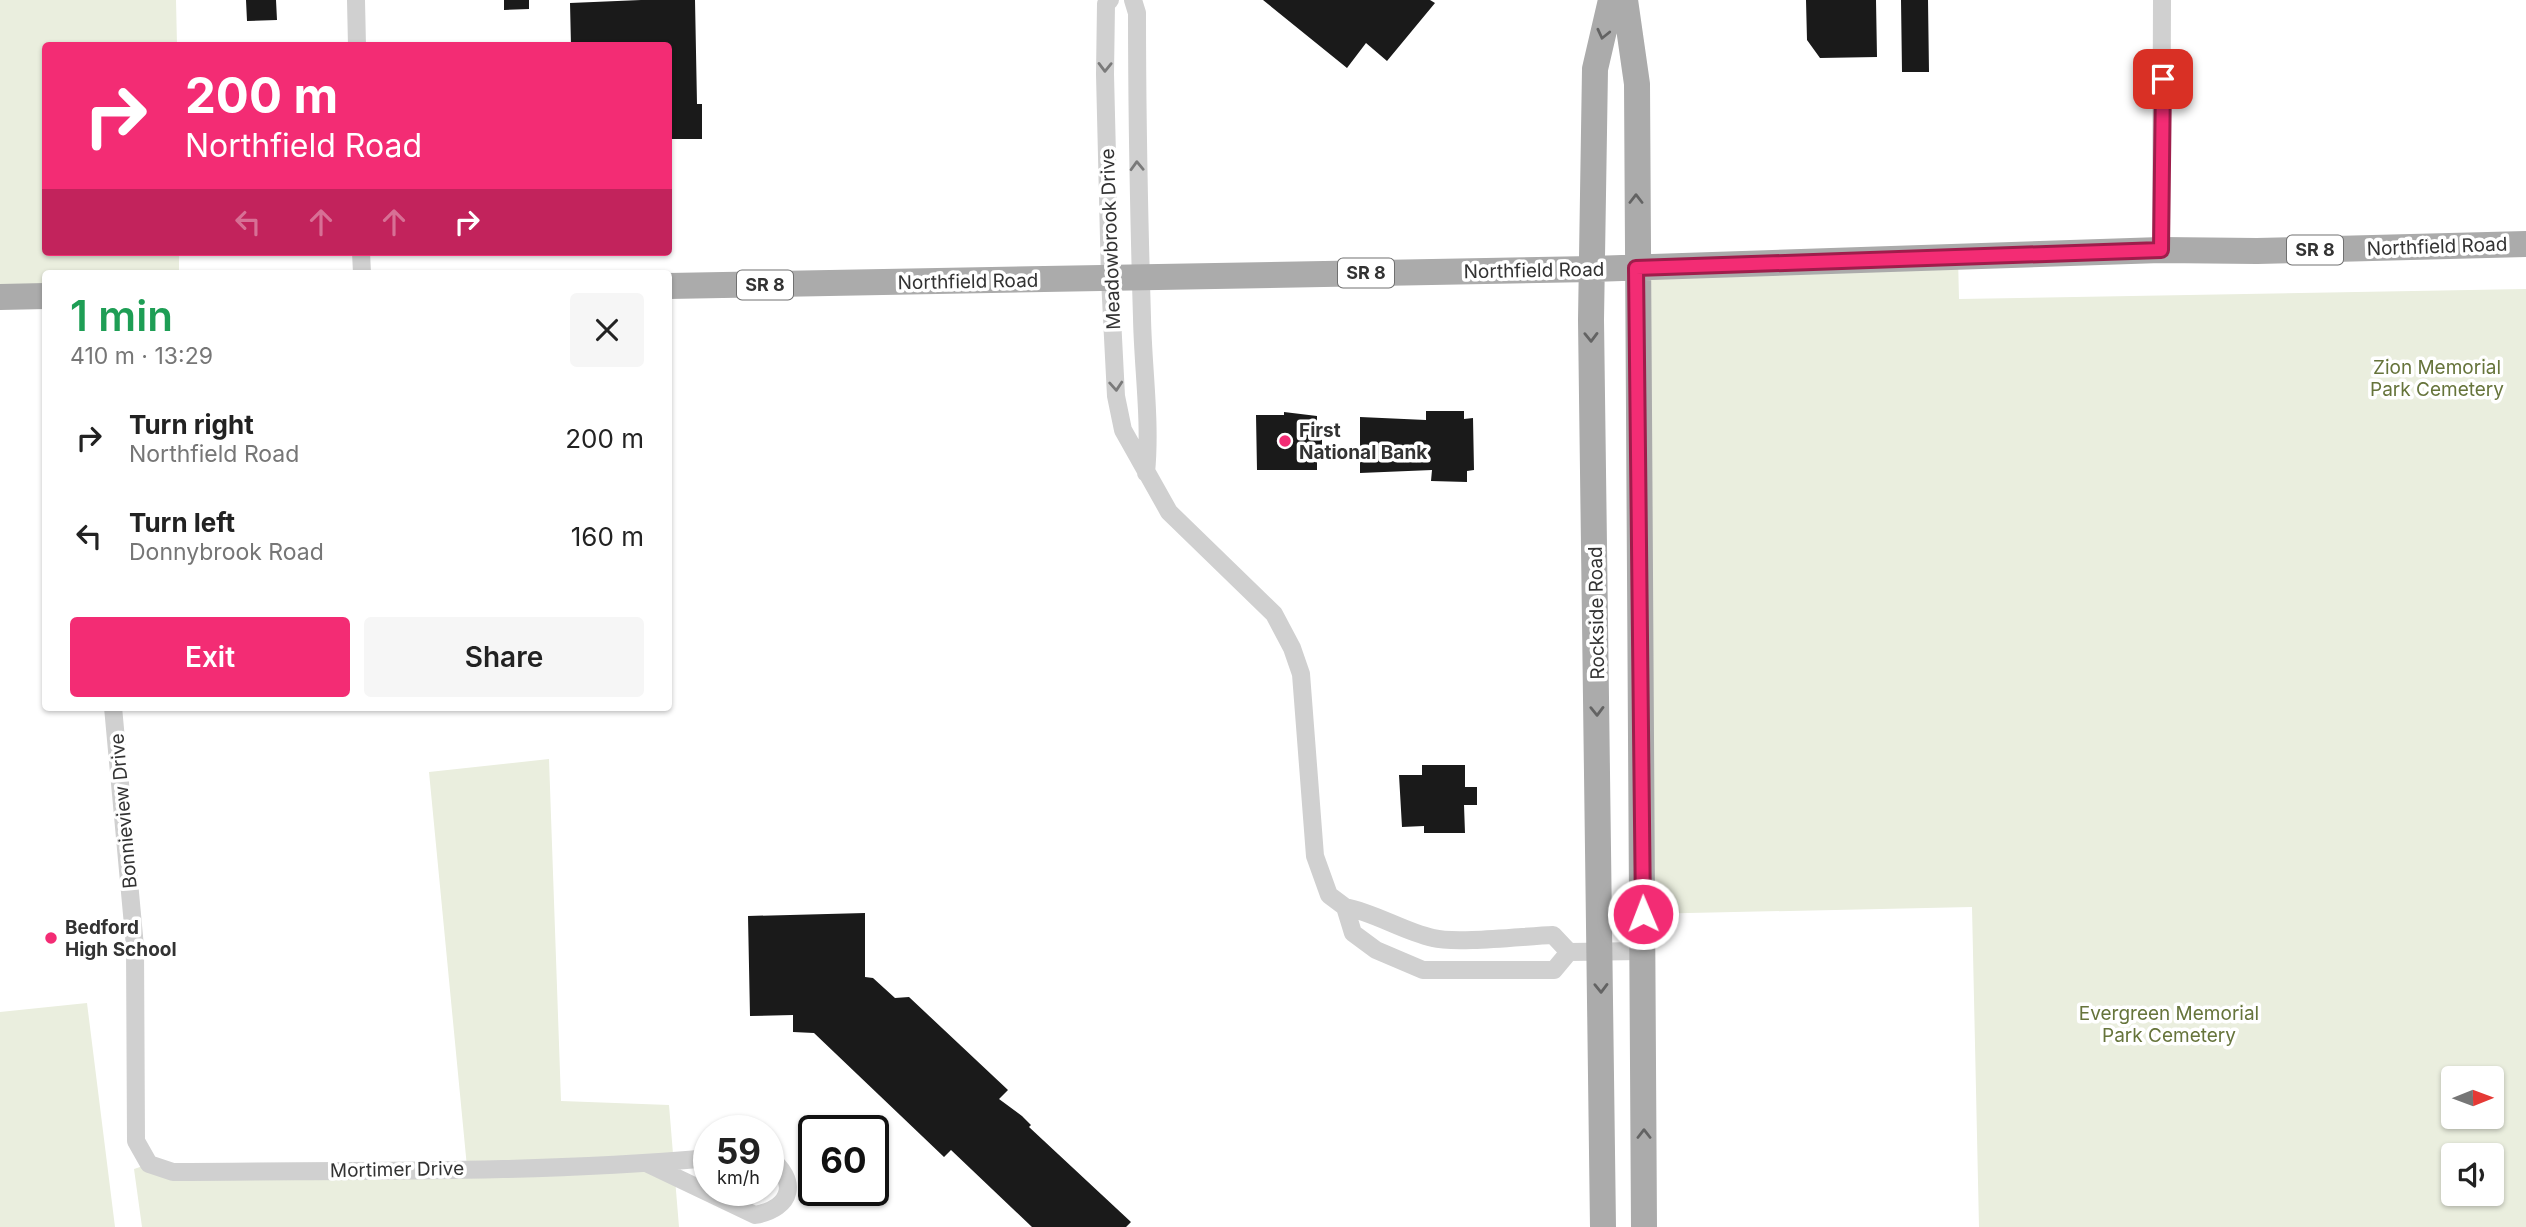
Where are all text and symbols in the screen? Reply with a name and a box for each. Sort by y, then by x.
one-way arrow [1597,28,1611,40]
pin [2133,49,2193,109]
icon: arrive [2144,60,2182,98]
one-way arrow [1097,62,1113,73]
text: 200 m [185,66,338,125]
icon: right [70,70,161,161]
text: Northfield Road [185,126,422,165]
street label: Meadowbrook Drive [1096,148,1125,330]
one-way arrow [1130,161,1145,172]
one-way arrow [1628,194,1644,204]
icon: left [229,203,267,241]
icon: ahead [302,203,340,241]
icon: ahead [375,203,413,241]
icon: right [448,203,486,241]
street label: Northfield Road [2366,233,2508,260]
road number: SR 8 [2287,236,2343,264]
road number: SR 8 [1338,258,1394,288]
street label: Northfield Road [1463,258,1605,283]
street label: Northfield Road [897,269,1039,294]
road number: SR 8 [737,270,793,300]
text: 1 min [70,290,173,341]
button: close [570,293,644,367]
one-way arrow [1583,332,1599,343]
text: 410 m · 13:29 [70,342,213,370]
park label: Zion Memorial Park Cemetery [2370,356,2504,401]
one-way arrow [1108,381,1123,392]
text: Turn right [129,409,254,440]
icon: right [70,419,108,457]
place label: First National Bank [1299,419,1427,464]
text: 200 m [565,423,644,454]
marker: First National Bank [1277,433,1293,449]
text: Northfield Road [129,440,299,468]
text: Turn left [129,507,235,538]
icon: left [70,517,108,555]
text: 160 m [571,521,644,552]
text: Donnybrook Road [129,538,324,566]
street label: Rockside Road [1584,546,1609,680]
button: Exit [70,617,350,697]
button: Share [364,617,644,697]
one-way arrow [1590,706,1605,717]
street label: Bonnieview Drive [105,732,142,889]
position arrow [1606,877,1680,951]
place label: Bedford High School [65,916,177,961]
marker: Bedford High School [43,930,59,946]
one-way arrow [1593,983,1609,994]
park label: Evergreen Memorial Park Cemetery [2079,1002,2259,1047]
north arrow [2441,1066,2504,1129]
map controls [2441,1066,2504,1206]
speed limit sign: 60 [798,1115,889,1206]
one-way arrow [1636,1128,1652,1139]
text: 59 [716,1130,761,1172]
button: sound [2441,1143,2504,1206]
street label: Mortimer Drive [330,1157,464,1182]
text: km/h [717,1167,760,1188]

